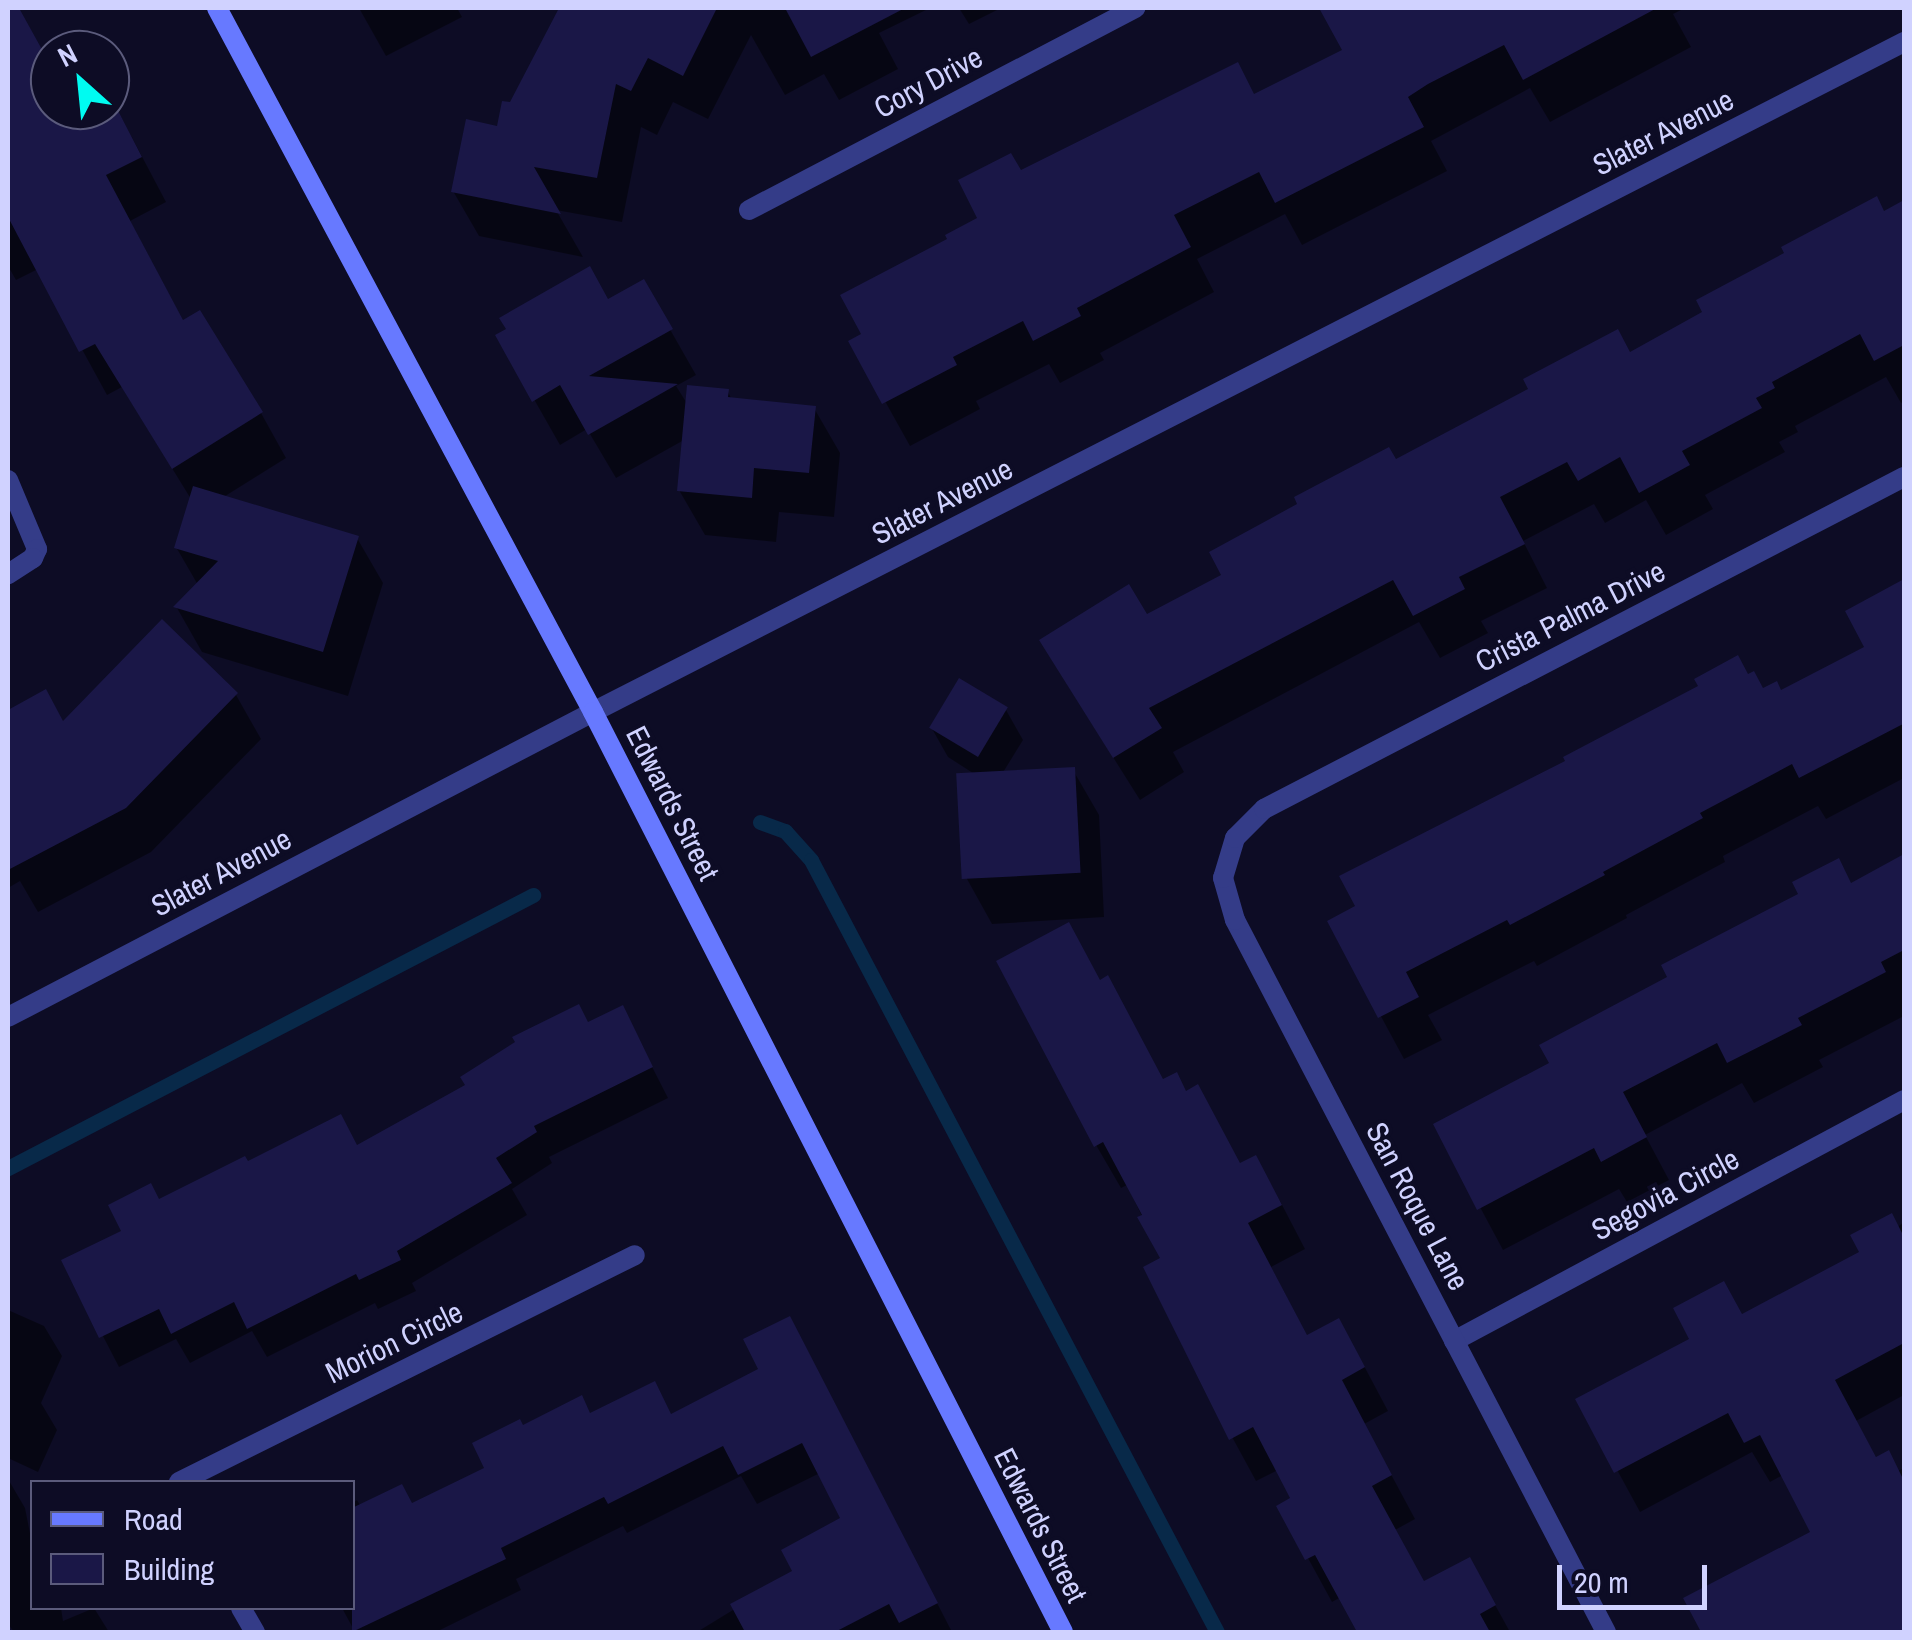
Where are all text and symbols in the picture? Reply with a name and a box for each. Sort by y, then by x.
north arrow [30,30,130,130]
text: N [51,34,83,76]
street label: Cory Drive [868,39,988,125]
street label: Slater Avenue [1586,81,1740,183]
street label: Slater Avenue [865,450,1019,552]
street label: Crista Palma Drive [1469,553,1671,679]
street label: Edwards Street [619,720,727,886]
street label: Slater Avenue [145,820,297,924]
street label: San Roque Lane [1359,1116,1477,1296]
street label: Segovia Circle [1585,1140,1745,1248]
street label: Morion Circle [320,1293,468,1391]
street label: Edwards Street [987,1442,1095,1608]
legend [30,1480,355,1610]
text: Road [124,1499,183,1539]
scale bar [1562,1545,1712,1607]
text: Building [124,1549,214,1589]
text: 20 m [1574,1562,1629,1602]

